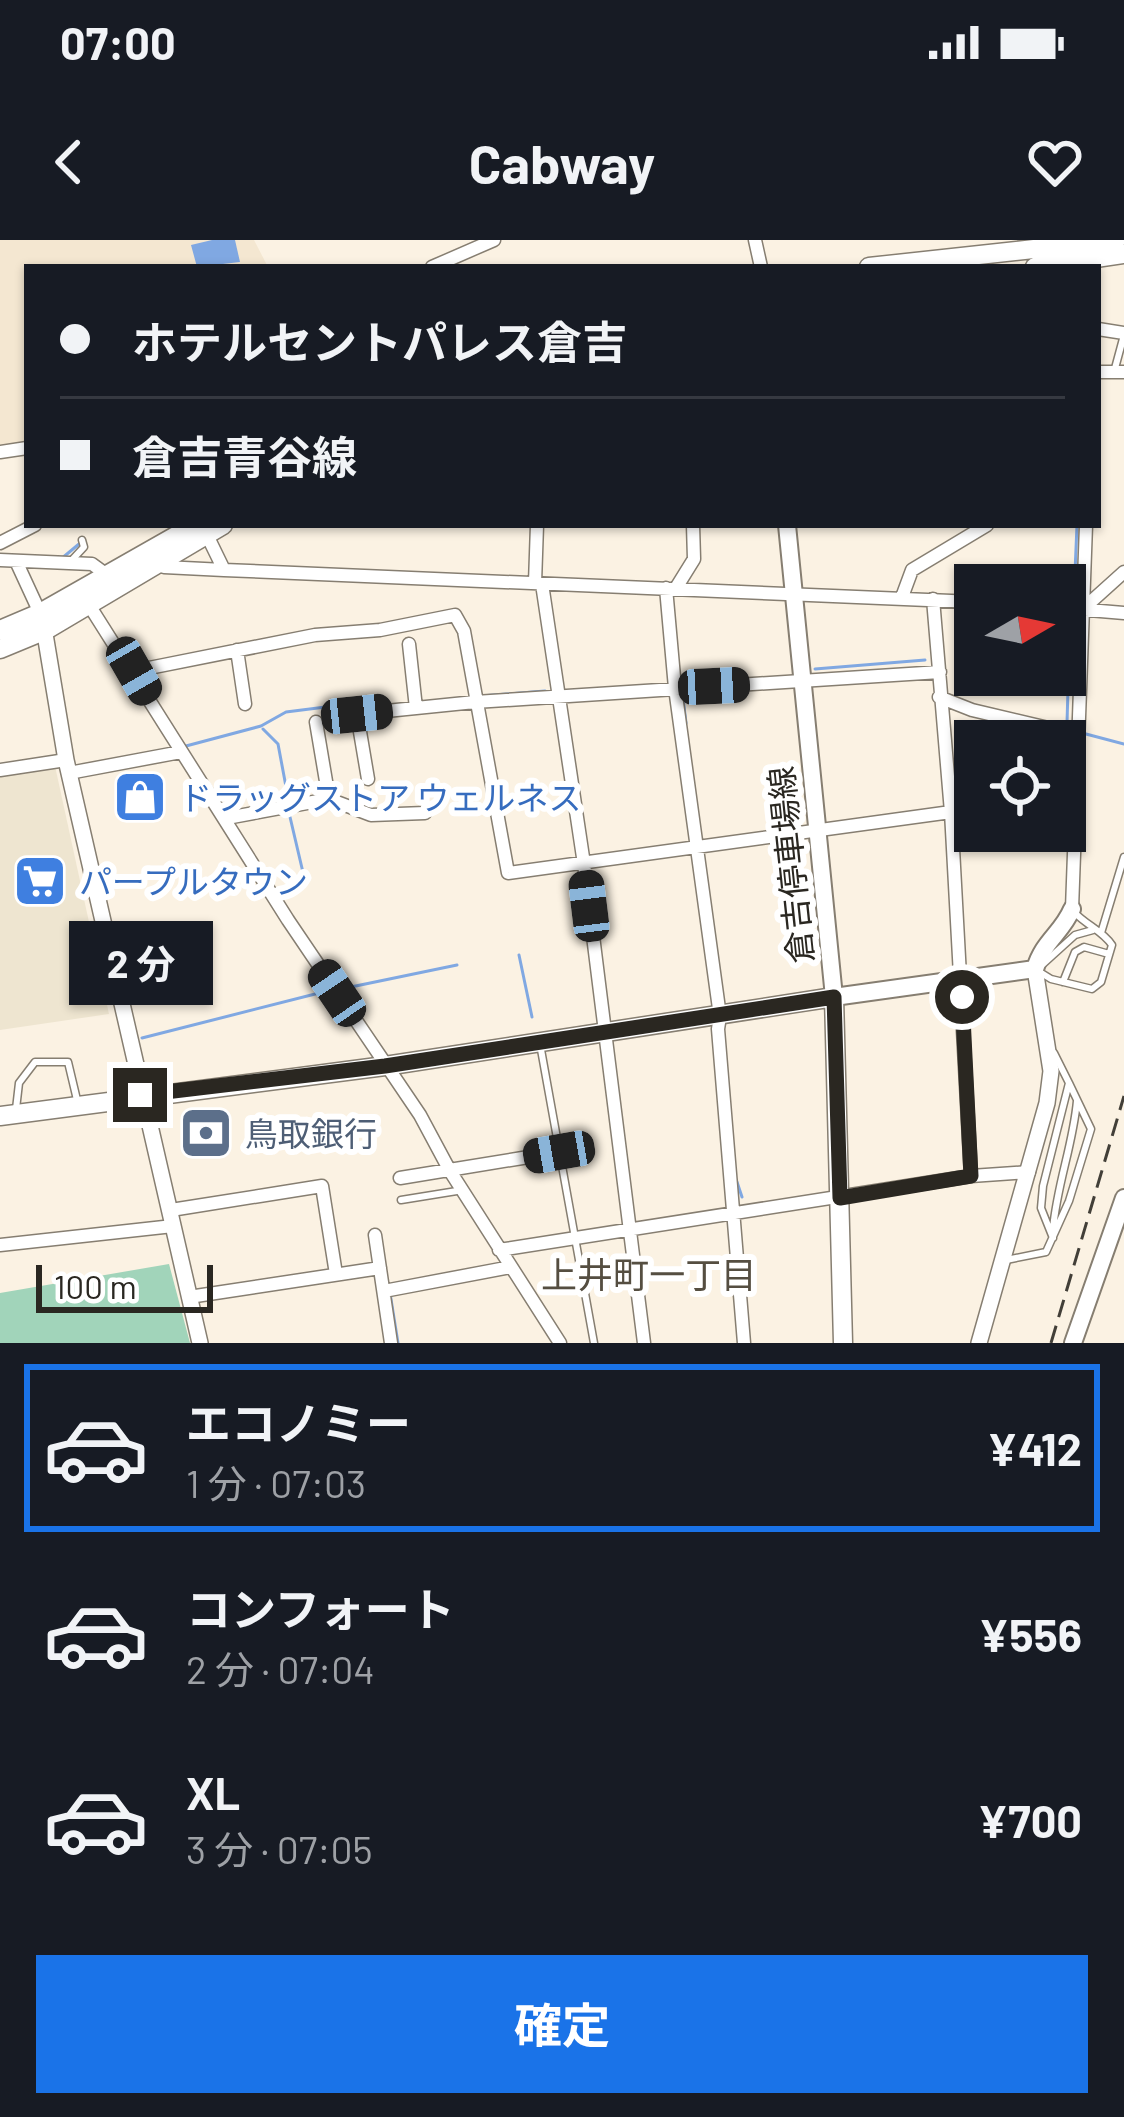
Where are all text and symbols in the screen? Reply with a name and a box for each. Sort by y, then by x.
text: 07:00 [60,15,176,69]
icon: back [36,129,102,195]
icon: heart [1022,129,1088,195]
text: Cabway [469,130,655,195]
text: ホテルセントパレス倉吉 [132,314,627,368]
text: 倉吉青谷線 [132,429,357,483]
north arrow [954,564,1086,696]
map controls [954,564,1086,852]
car [100,631,168,711]
car [677,666,751,706]
car [319,692,395,736]
button: locate [954,720,1086,852]
street label: 倉吉停車場線 [760,764,820,966]
shop icon: ドラッグストア ウェルネス [112,769,168,825]
place label: ドラッグストア ウェルネス [179,777,582,817]
supermarket icon: パープルタウン [12,853,68,909]
place label: パープルタウン [79,861,308,901]
car [567,868,611,944]
callout: 2 分 [68,921,212,1005]
text: 2 分 [107,939,175,986]
car [302,953,372,1033]
route start [935,970,989,1024]
route end [113,1068,167,1122]
bank icon: 鳥取銀行 [178,1105,234,1161]
place label: 鳥取銀行 [245,1113,377,1153]
car [520,1128,598,1176]
district label: 上井町一丁目 [541,1252,757,1295]
scale bar [36,1259,213,1312]
text: 100 m [54,1266,137,1306]
icon: car [42,1394,150,1502]
text: エコノミー [186,1395,411,1449]
text: ¥412 [987,1421,1082,1475]
text: 1 分 · 07:03 [186,1459,366,1506]
icon: car [42,1580,150,1688]
text: コンフォート [186,1581,455,1635]
text: ¥556 [978,1607,1082,1661]
text: 2 分 · 07:04 [186,1645,375,1692]
text: XL [186,1765,240,1819]
icon: car [42,1766,150,1874]
text: ¥700 [978,1793,1082,1847]
text: 3 分 · 07:05 [186,1825,372,1872]
button: 確定 [36,1955,1088,2093]

